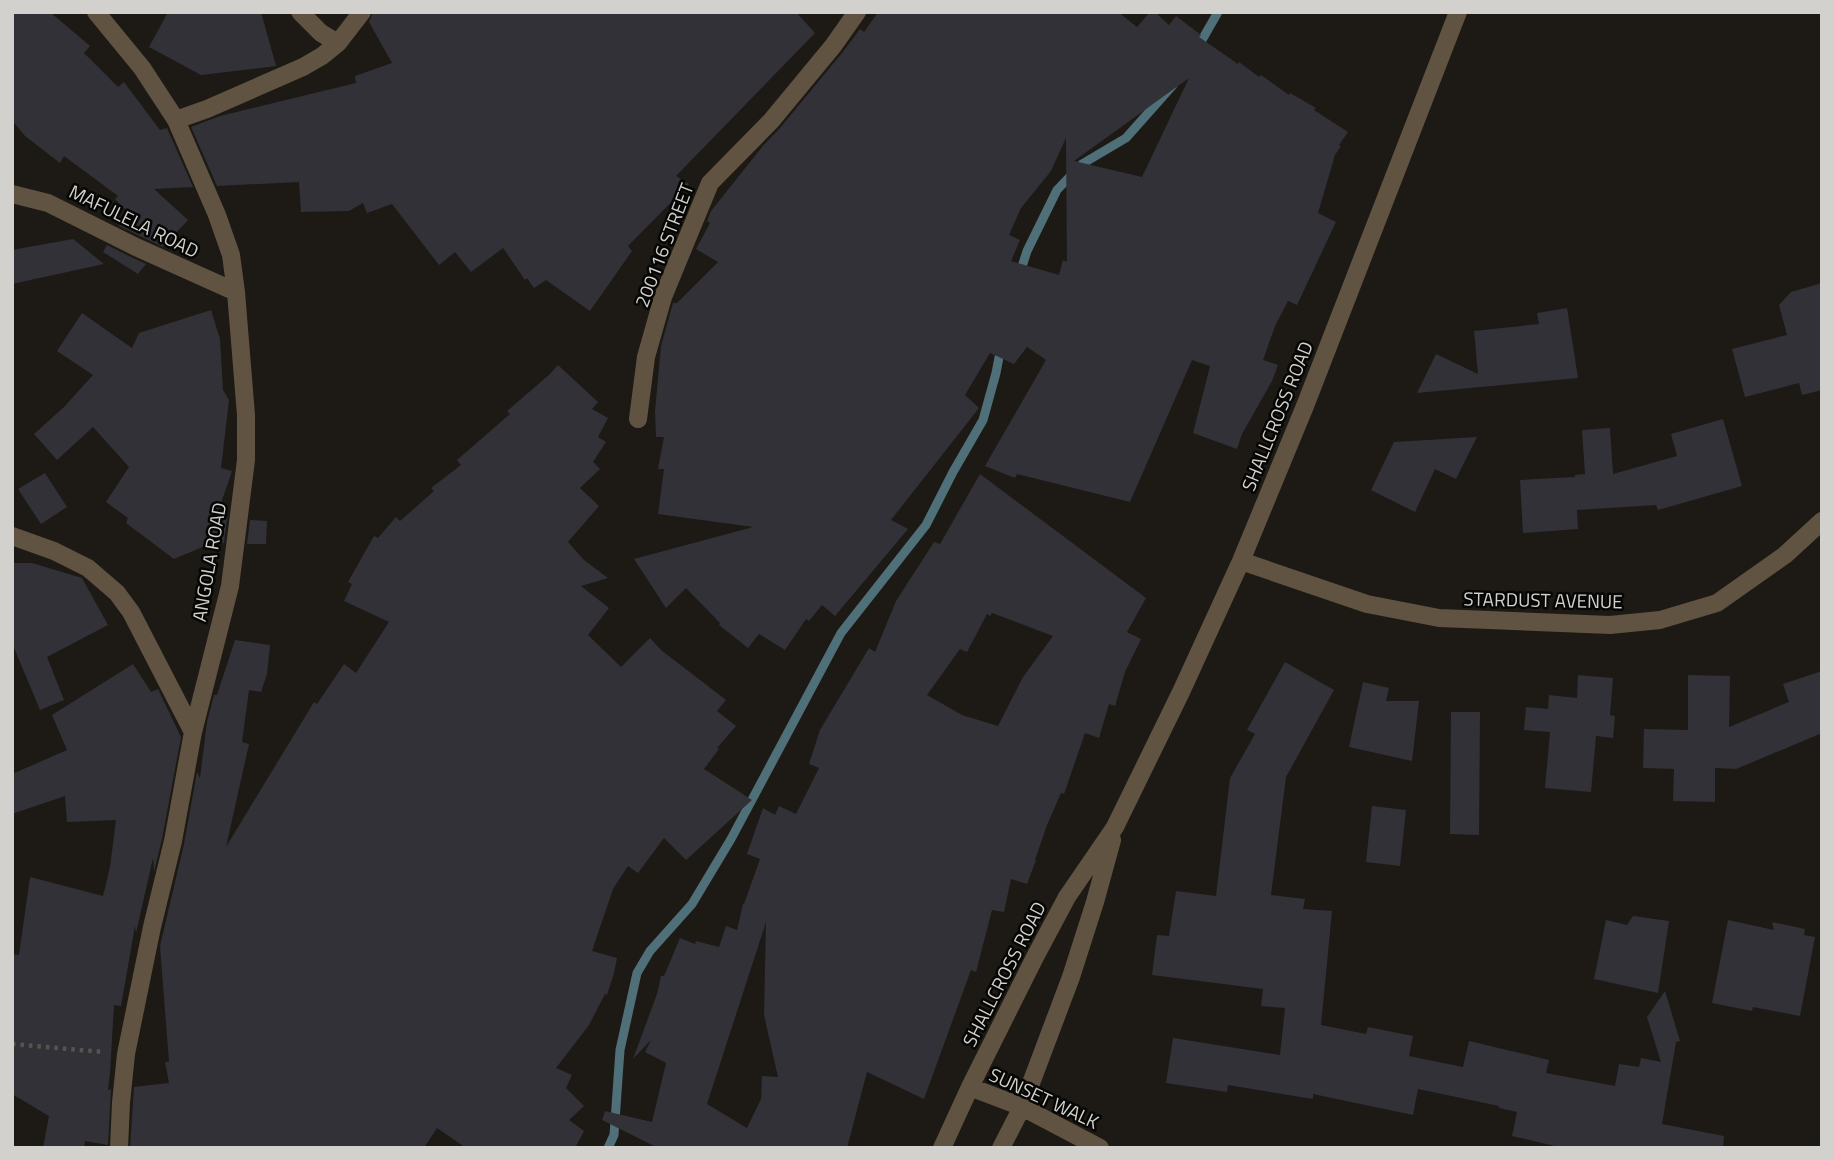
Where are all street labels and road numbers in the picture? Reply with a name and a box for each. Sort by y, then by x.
street label: MAFULELA ROAD [64,177,204,265]
street label: 200116 STREET [627,178,701,311]
street label: SHALLCROSS ROAD [1233,337,1320,495]
street label: ANGOLA ROAD [184,500,233,624]
street label: STARDUST AVENUE [1463,584,1623,615]
street label: SHALLCROSS ROAD [954,896,1053,1051]
street label: SUNSET WALK [985,1059,1104,1136]

